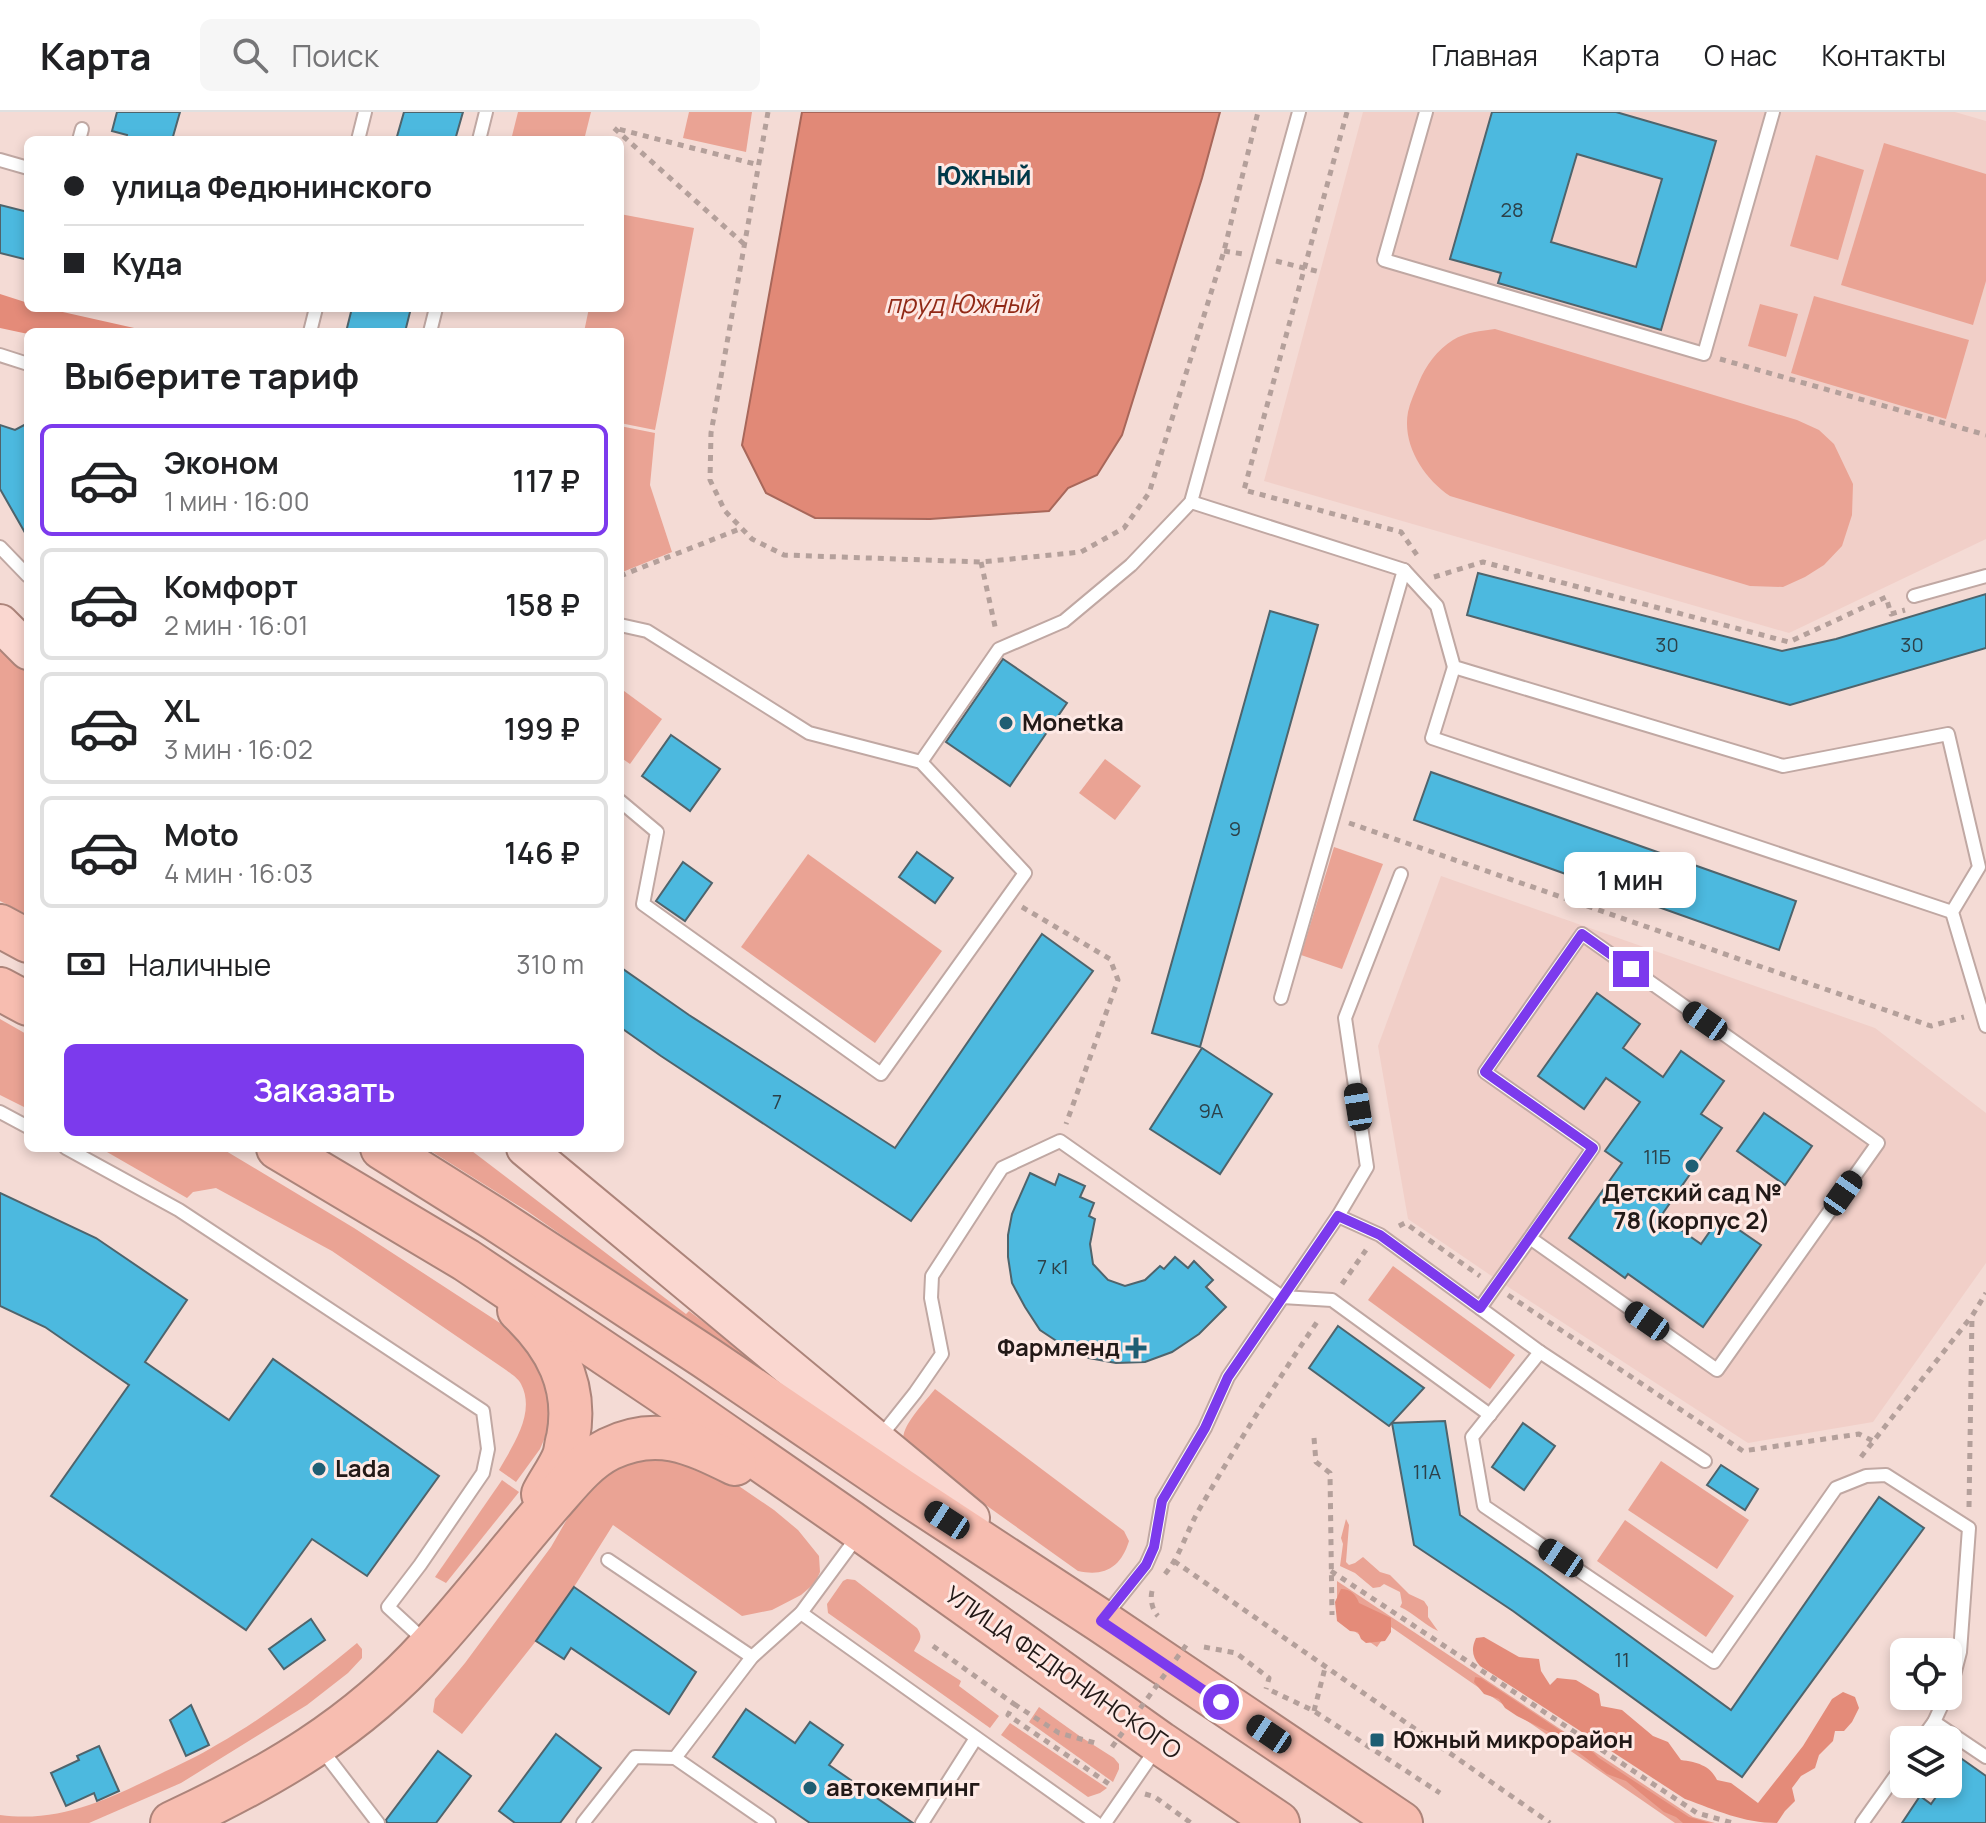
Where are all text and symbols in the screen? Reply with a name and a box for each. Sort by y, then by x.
search box [200,19,760,91]
text: Карта [40,29,152,81]
icon: search [228,33,272,77]
text: Поиск [292,35,379,76]
text: Главная [1431,36,1538,74]
text: Карта [1582,36,1660,74]
text: О нас [1704,36,1777,74]
text: Контакты [1821,36,1946,74]
district label: Южный [936,157,1032,193]
text: улица Федюнинского [112,166,432,207]
house number: 28 [1500,196,1524,223]
text: Куда [112,243,183,284]
water label: пруд Южный [886,285,1041,321]
text: Выберите тариф [64,351,359,400]
text: Эконом [164,442,279,483]
icon: car [68,444,140,516]
text: 117 ₽ [513,460,580,501]
text: 1 мин · 16:00 [164,483,310,519]
text: Комфорт [164,566,298,607]
icon: car [68,568,140,640]
text: 158 ₽ [505,584,580,625]
text: 2 мин · 16:01 [164,607,309,643]
house number: 30 [1655,631,1679,658]
house number: 30 [1900,631,1924,658]
text: XL [164,690,200,731]
icon: car [68,692,140,764]
place label: Monetka [1022,705,1124,738]
text: 199 ₽ [504,708,580,749]
marker: Monetka [997,714,1015,732]
text: 3 мин · 16:02 [164,731,313,767]
text: Moto [164,814,239,855]
house number: 9 [1229,815,1241,842]
icon: car [68,816,140,888]
text: 146 ₽ [504,832,580,873]
callout: 1 мин [1565,853,1697,909]
text: 4 мин · 16:03 [164,855,313,891]
text: 1 мин [1597,862,1663,898]
icon: cash [64,942,108,986]
text: Наличные [128,944,271,985]
text: 310 m [516,946,584,982]
route end [1613,951,1649,987]
car [1678,997,1732,1045]
button: Заказать [64,1044,584,1136]
car [1342,1081,1374,1133]
house number: 7 [772,1088,782,1115]
house number: 9А [1198,1097,1224,1124]
house number: 11Б [1643,1143,1671,1170]
marker: Детский сад № 78 (корпус 2) [1683,1157,1701,1175]
car [1819,1166,1867,1220]
place label: Детский сад № 78 (корпус 2) [1602,1175,1782,1236]
house number: 7 к1 [1037,1253,1069,1280]
car [1620,1297,1674,1345]
place label: Фармленд [997,1330,1120,1363]
marker: Фармленд [1127,1339,1145,1357]
place label: Lada [335,1451,390,1484]
house number: 11А [1413,1458,1441,1485]
marker: Lada [310,1460,328,1478]
car [920,1497,974,1543]
car [1534,1535,1588,1581]
street label: УЛИЦА ФЕДЮНИНСКОГО [939,1578,1189,1766]
map controls [1890,1638,1962,1798]
button: locate [1890,1638,1962,1710]
house number: 11 [1614,1646,1630,1673]
route start [1203,1684,1239,1720]
car [1242,1711,1296,1757]
place label: Южный микрорайон [1393,1722,1633,1755]
button: layers [1890,1726,1962,1798]
marker: Южный микрорайон [1368,1731,1386,1749]
place label: автокемпинг [826,1770,980,1803]
marker: автокемпинг [801,1779,819,1797]

